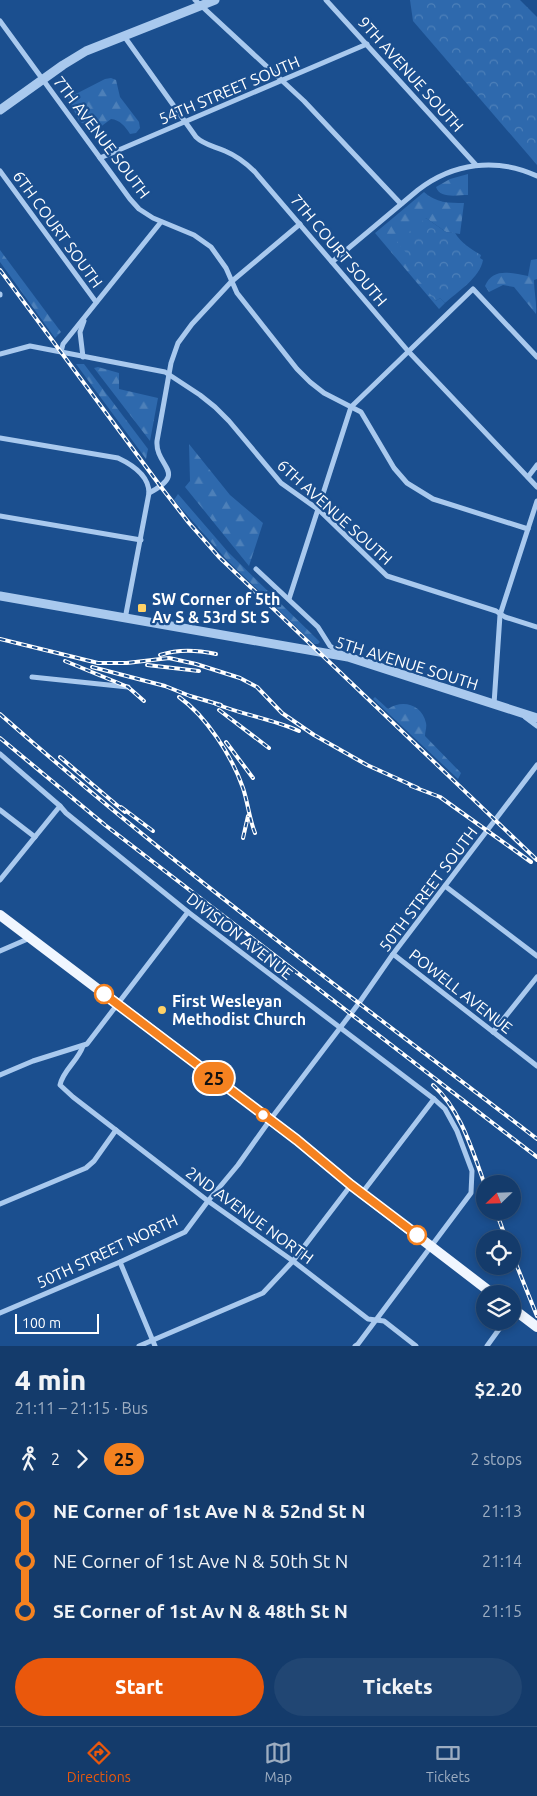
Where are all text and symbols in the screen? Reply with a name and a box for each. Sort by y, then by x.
street label: 9TH AVENUE SOUTH [355,13,467,135]
street label: 54TH STREET SOUTH [156,52,302,128]
street label: 7TH AVENUE SOUTH [50,72,154,202]
street label: 6TH COURT SOUTH [10,167,106,291]
street label: 7TH COURT SOUTH [287,191,391,309]
street label: 6TH AVENUE SOUTH [274,456,396,568]
place label: SW Corner of 5th Av S & 53rd St S [152,590,280,626]
marker: SW Corner of 5th Av S & 53rd St S [136,602,148,614]
street label: 5TH AVENUE SOUTH [333,633,481,693]
street label: 50TH STREET SOUTH [375,823,481,955]
street label: DIVISION AVENUE [183,889,297,983]
street label: POWELL AVENUE [406,945,516,1037]
unlabelled marker [94,984,114,1004]
place label: First Wesleyan Methodist Church [172,992,306,1028]
marker: First Wesleyan Methodist Church [156,1004,168,1016]
line badge: 25 [192,1062,236,1094]
text: 25 [204,1068,224,1088]
unlabelled marker [256,1108,270,1122]
street label: 2ND AVENUE NORTH [183,1163,317,1267]
north arrow [476,1175,521,1220]
map controls [476,1175,521,1330]
street label: 50TH STREET NORTH [34,1210,180,1292]
unlabelled marker [407,1225,427,1245]
button: locate [476,1230,521,1275]
button: layers [476,1285,521,1330]
scale bar [15,1311,99,1334]
text: 100 m [22,1315,61,1331]
text: 4 min [15,1364,86,1395]
text: $2.20 [474,1378,522,1400]
text: 21:11 – 21:15 · Bus [15,1399,148,1417]
icon: walk [15,1445,43,1473]
icon: forward [68,1445,96,1473]
text: 25 [114,1449,134,1469]
text: 2 [51,1450,60,1468]
text: 2 stops [470,1450,522,1468]
text: NE Corner of 1st Ave N & 52nd St N [53,1500,365,1522]
text: 21:13 [482,1502,522,1520]
text: NE Corner of 1st Ave N & 50th St N [53,1550,348,1572]
text: 21:14 [482,1552,522,1570]
text: SE Corner of 1st Av N & 48th St N [53,1600,348,1622]
text: 21:15 [482,1602,522,1620]
button: Start [15,1658,264,1716]
button: Tickets [274,1658,522,1716]
tab: Directions [67,1739,131,1785]
tab: Map [264,1739,292,1785]
tab: Tickets [426,1739,470,1785]

